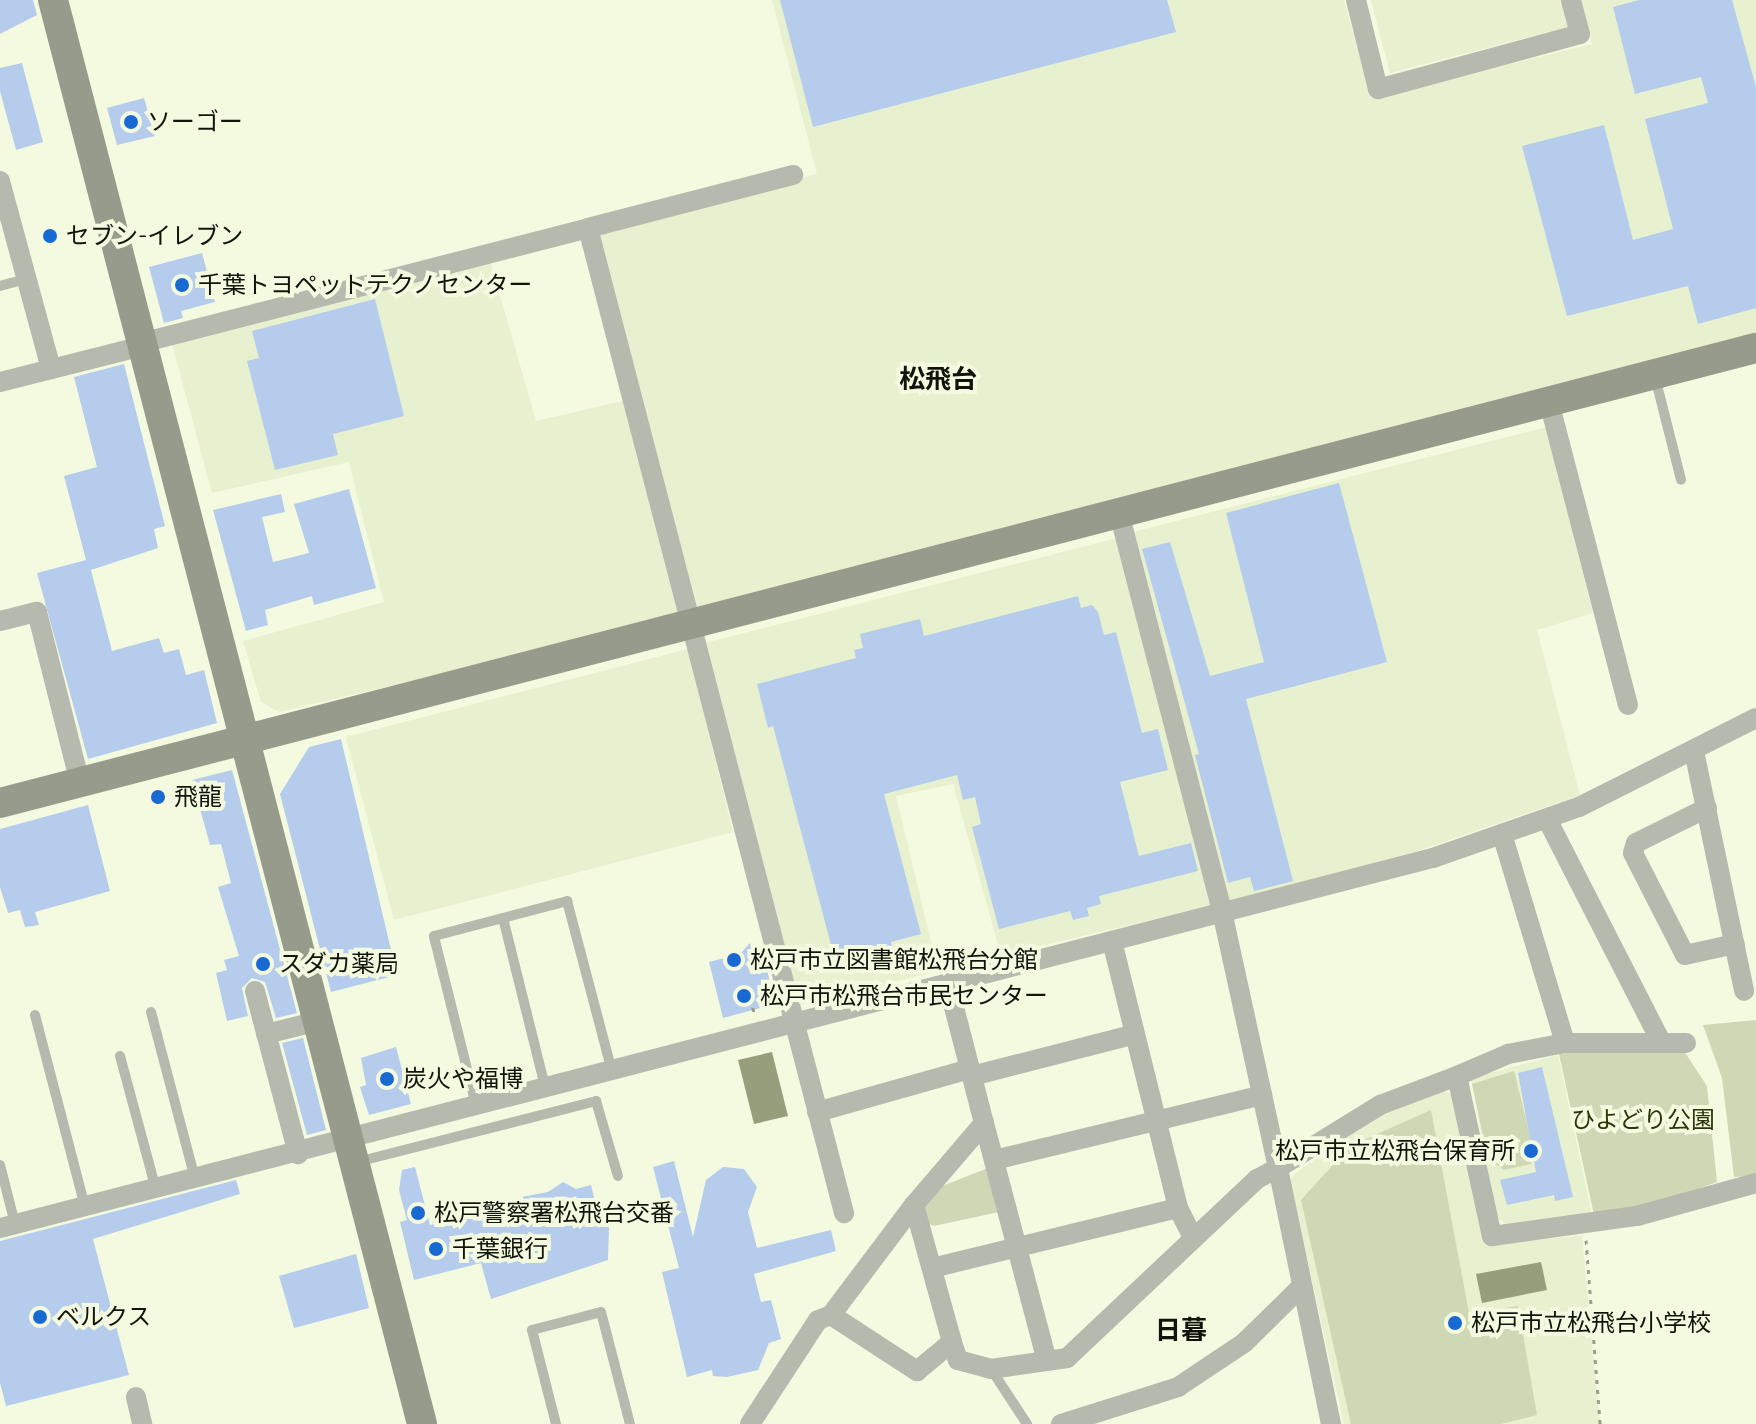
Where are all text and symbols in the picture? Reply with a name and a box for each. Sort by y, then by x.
place label: ソーゴー [147,108,243,136]
marker: ソーゴー [122,113,140,131]
place label: セブン-イレブン [66,222,243,250]
marker: セブン-イレブン [41,227,59,245]
place label: 千葉トヨペットテクノセンター [198,271,534,299]
marker: 千葉トヨペットテクノセンター [173,276,191,294]
district label: 松飛台 [899,363,977,395]
place label: 飛龍 [174,783,222,811]
marker: 飛龍 [149,788,167,806]
place label: 松戸市立図書館松飛台分館 [750,946,1038,974]
place label: スダカ薬局 [279,950,399,978]
marker: 松戸市立図書館松飛台分館 [725,951,743,969]
marker: スダカ薬局 [254,955,272,973]
place label: 松戸市松飛台市民センター [760,982,1048,1010]
marker: 松戸市松飛台市民センター [735,987,753,1005]
place label: 炭火や福博 [403,1065,523,1093]
marker: 炭火や福博 [378,1070,396,1088]
park label: ひよどり公園 [1571,1106,1715,1134]
place label: 松戸市立松飛台保育所 [1275,1137,1515,1165]
marker: 松戸市立松飛台保育所 [1522,1142,1540,1160]
place label: 松戸警察署松飛台交番 [434,1199,674,1227]
marker: 松戸警察署松飛台交番 [409,1204,427,1222]
place label: 千葉銀行 [452,1235,548,1263]
marker: 千葉銀行 [427,1240,445,1258]
place label: ベルクス [56,1303,152,1331]
marker: ベルクス [31,1308,49,1326]
place label: 松戸市立松飛台小学校 [1471,1309,1711,1337]
district label: 日暮 [1155,1314,1207,1346]
marker: 松戸市立松飛台小学校 [1446,1314,1464,1332]

